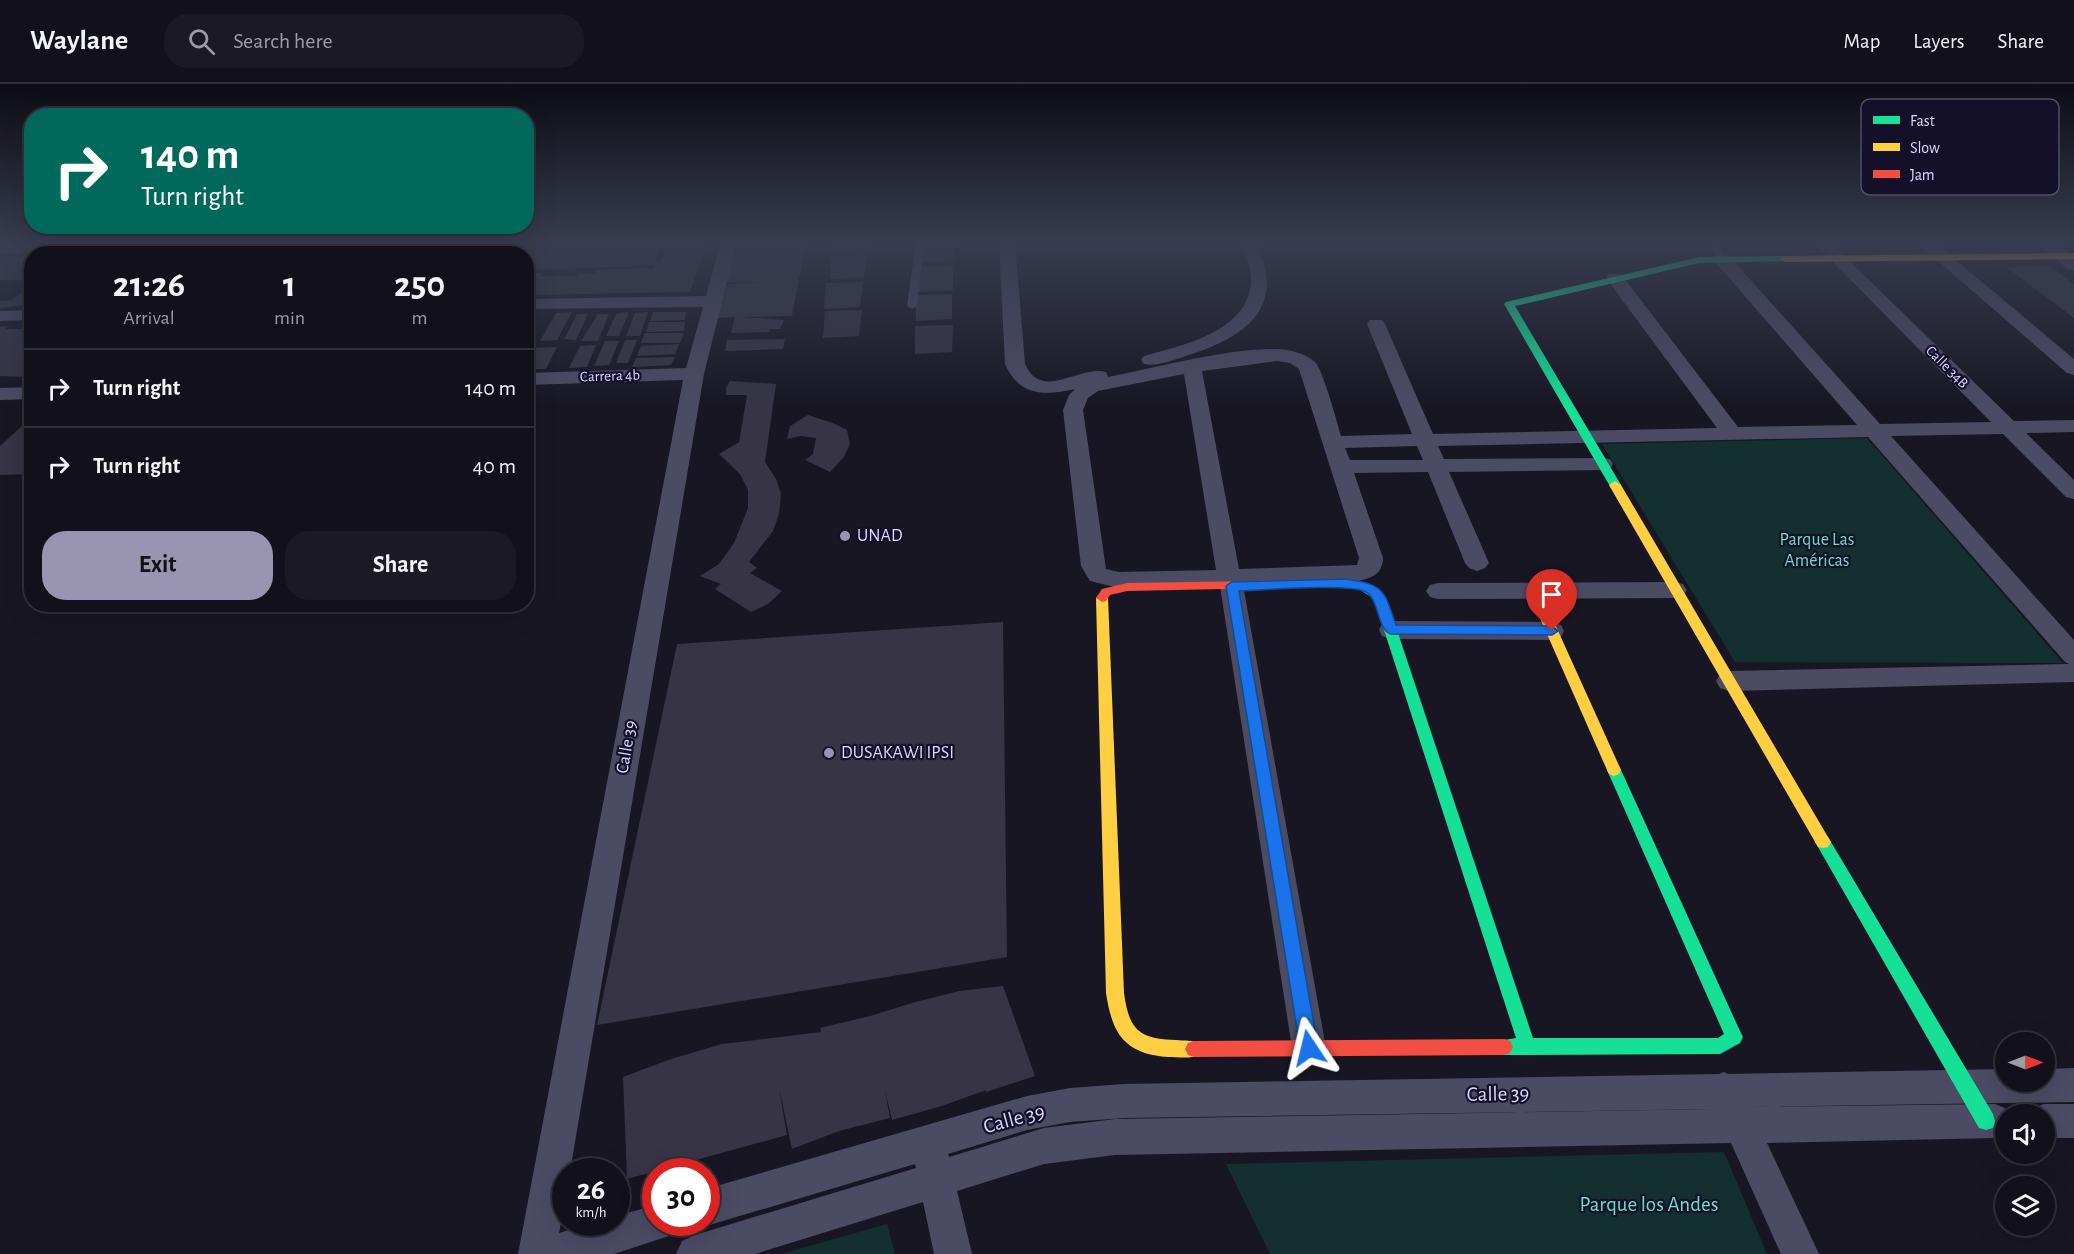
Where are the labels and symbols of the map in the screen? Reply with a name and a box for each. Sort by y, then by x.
legend [1861,99,2059,195]
text: Fast [1910,113,1935,129]
text: Slow [1910,140,1940,156]
text: Jam [1910,167,1935,183]
street label: Calle 34B [1923,343,1971,391]
street label: Carrera 4b [580,367,641,385]
place label: UNAD [857,527,903,545]
marker: UNAD [838,529,852,543]
park label: Parque Las Américas [1780,531,1854,570]
pin [1526,569,1577,631]
street label: Calle 39 [613,719,641,775]
place label: DUSAKAWI IPSI [841,744,954,762]
marker: DUSAKAWI IPSI [822,746,836,760]
position arrow [1277,1016,1341,1080]
north arrow [1995,1032,2055,1092]
street label: Calle 39 [1466,1083,1530,1105]
street label: Calle 39 [981,1101,1047,1137]
speed limit sign: 30 [642,1158,720,1236]
park label: Parque los Andes [1580,1194,1719,1215]

